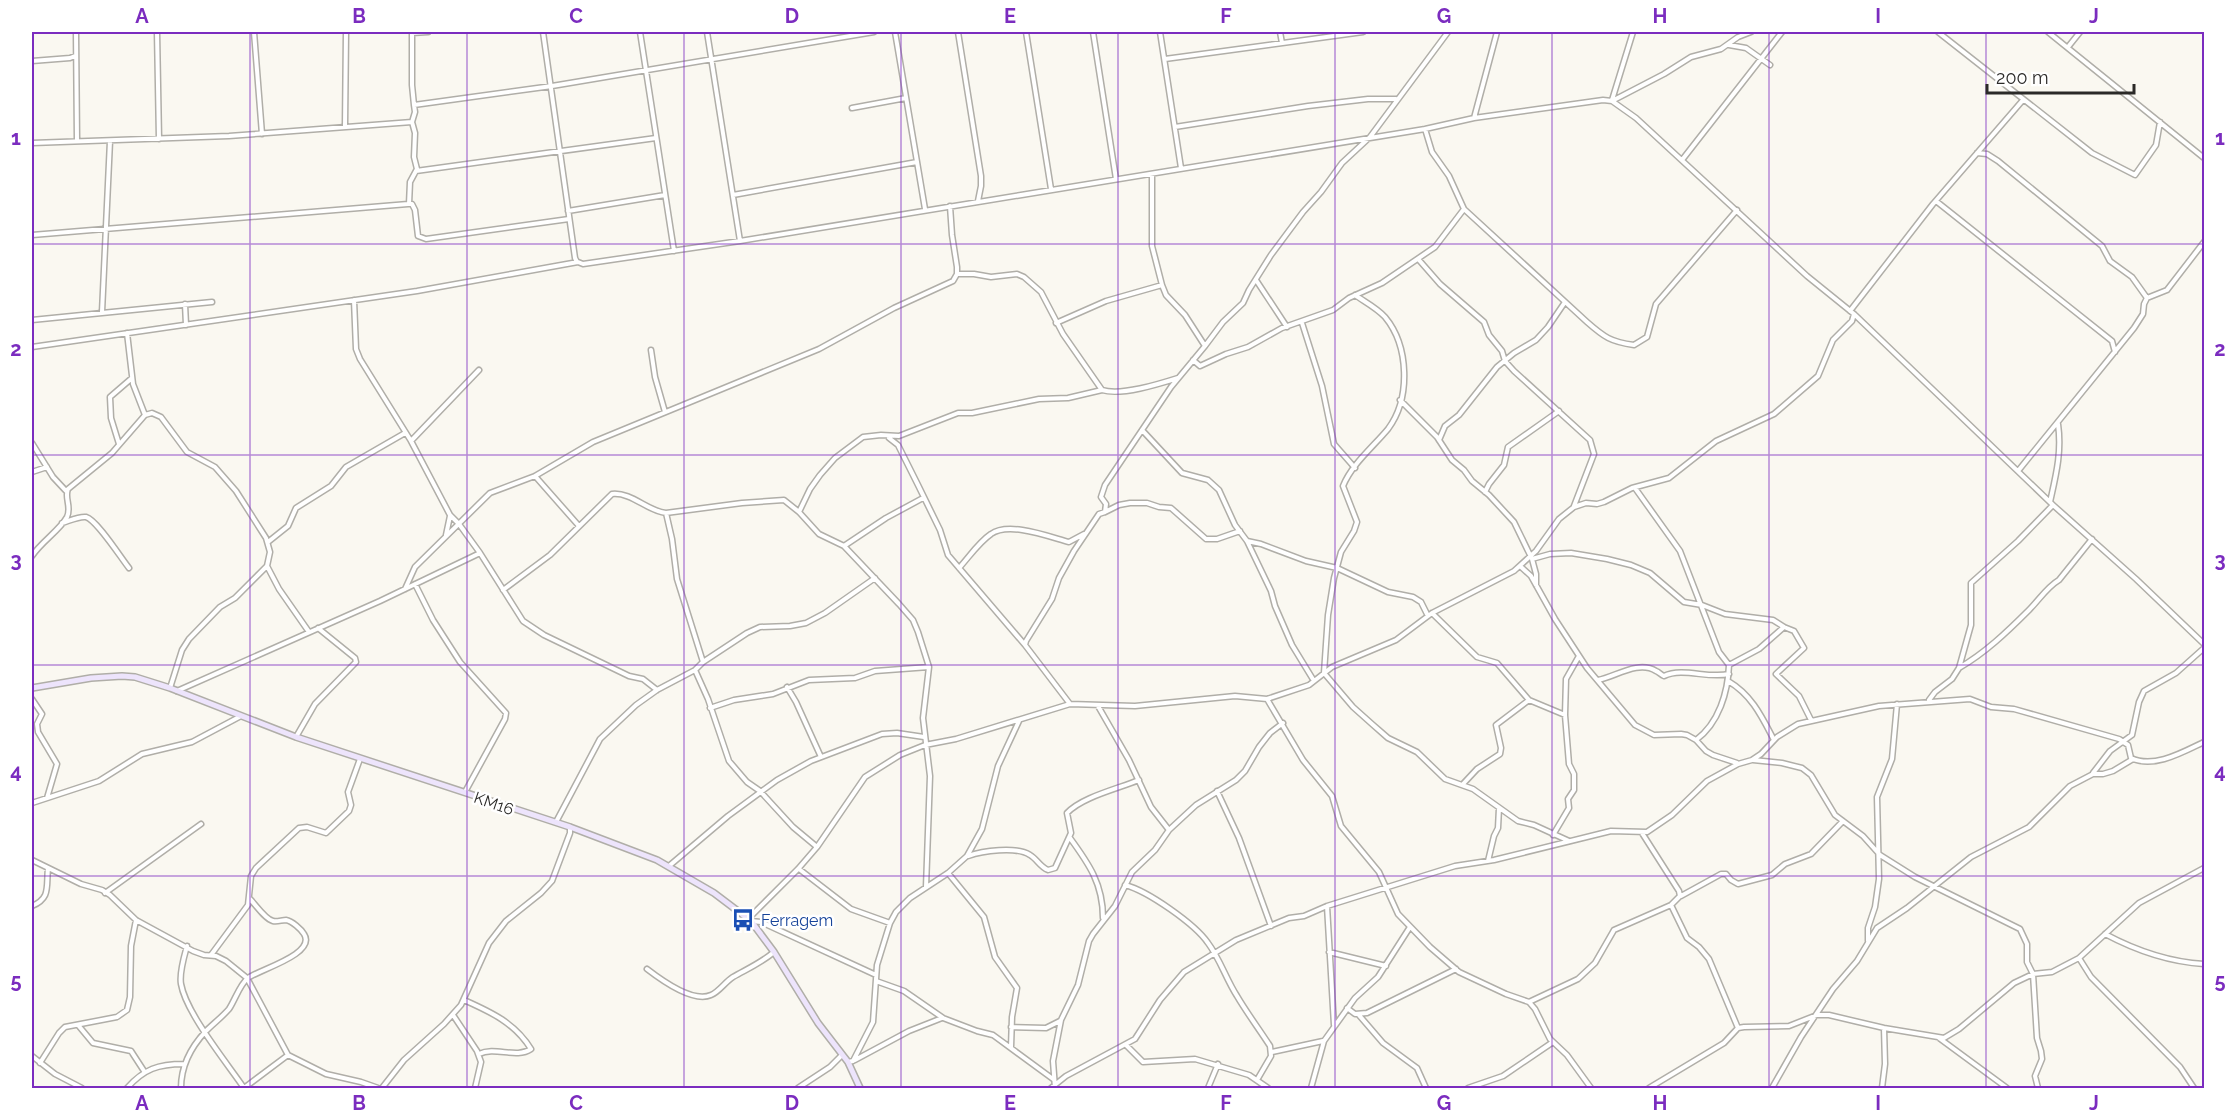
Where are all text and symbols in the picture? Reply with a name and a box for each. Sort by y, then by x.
text: A [135,4,149,28]
text: B [352,4,366,28]
text: C [569,4,583,28]
text: D [785,4,799,28]
text: E [1004,4,1016,28]
text: F [1220,4,1232,28]
text: G [1437,4,1451,28]
text: H [1653,4,1667,28]
text: I [1875,4,1881,28]
text: J [2089,4,2099,28]
scale bar [1987,57,2134,95]
text: 200 m [1996,67,2049,88]
text: 1 [11,126,21,150]
text: 1 [2215,126,2225,150]
text: 2 [10,337,22,361]
text: 2 [2214,337,2226,361]
text: 3 [10,548,22,572]
text: 3 [2214,548,2226,572]
text: 4 [10,759,22,783]
text: 4 [2214,759,2226,783]
street label: KM16 [471,788,516,819]
bus stop icon: Ferragem [730,907,756,933]
place label: Ferragem [761,911,833,930]
text: 5 [10,969,22,993]
text: 5 [2214,969,2226,993]
text: A [135,1091,149,1115]
text: B [352,1091,366,1115]
text: C [569,1091,583,1115]
text: D [785,1091,799,1115]
text: E [1004,1091,1016,1115]
text: F [1220,1091,1232,1115]
text: G [1437,1091,1451,1115]
text: H [1653,1091,1667,1115]
text: I [1875,1091,1881,1115]
text: J [2089,1091,2099,1115]

